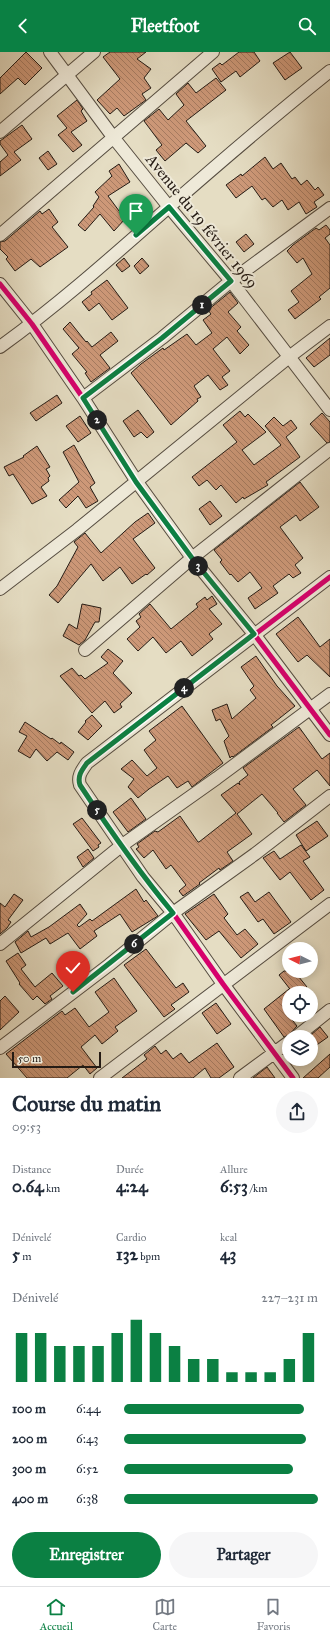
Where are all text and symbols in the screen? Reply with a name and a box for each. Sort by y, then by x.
icon: back [12,15,34,37]
text: Fleetfoot [131,15,199,37]
icon: search [296,15,318,37]
street label: Avenue du 19 février 1969 [141,149,262,292]
pin [119,194,153,235]
icon: arrive [125,200,147,222]
pin: 1 [192,295,212,315]
text: 1 [200,298,204,311]
pin: 2 [87,410,107,430]
text: 2 [94,413,100,426]
pin: 3 [188,556,208,576]
text: 3 [196,559,200,572]
pin: 4 [174,678,194,698]
text: 4 [181,681,187,694]
pin: 5 [87,800,107,820]
text: 5 [94,803,100,816]
pin: 6 [124,934,144,954]
text: 6 [131,937,137,950]
north arrow [282,942,318,978]
map controls [282,942,318,1066]
pin [56,951,90,992]
icon: check [62,957,84,979]
button: locate [282,986,318,1022]
button: layers [282,1030,318,1066]
scale bar [12,1050,101,1069]
text: 50 m [18,1052,41,1065]
text: Course du matin [12,1090,161,1117]
button: share [276,1091,318,1133]
text: 09:53 [12,1119,41,1135]
text: Distance [12,1163,51,1176]
text: Durée [116,1163,144,1176]
text: Allure [220,1163,248,1176]
text: 0.64 [12,1176,44,1197]
text: 4:24 [116,1176,148,1197]
text: 6:53 [220,1176,248,1197]
text: km [44,1182,60,1195]
text: /km [248,1182,267,1195]
text: Dénivelé [12,1231,51,1244]
text: Cardio [116,1231,146,1244]
text: kcal [220,1231,237,1244]
text: 5 [12,1244,20,1265]
text: 132 [116,1244,138,1265]
text: 43 [220,1244,236,1265]
text: m [20,1250,32,1263]
text: bpm [138,1250,160,1263]
text: Dénivelé [12,1290,59,1306]
text: 227–231 m [261,1290,318,1306]
text: 100 m [12,1401,46,1417]
text: 6:44 [76,1401,100,1417]
text: 200 m [12,1431,47,1447]
text: 6:43 [76,1431,98,1447]
text: 300 m [12,1461,46,1477]
text: 6:52 [76,1461,98,1477]
text: 400 m [12,1491,48,1507]
text: 6:38 [76,1491,98,1507]
button: Enregistrer [12,1532,161,1578]
button: Partager [169,1532,318,1578]
tab: Accueil [40,1596,73,1633]
tab: Carte [152,1596,177,1633]
tab: Favoris [257,1596,290,1633]

